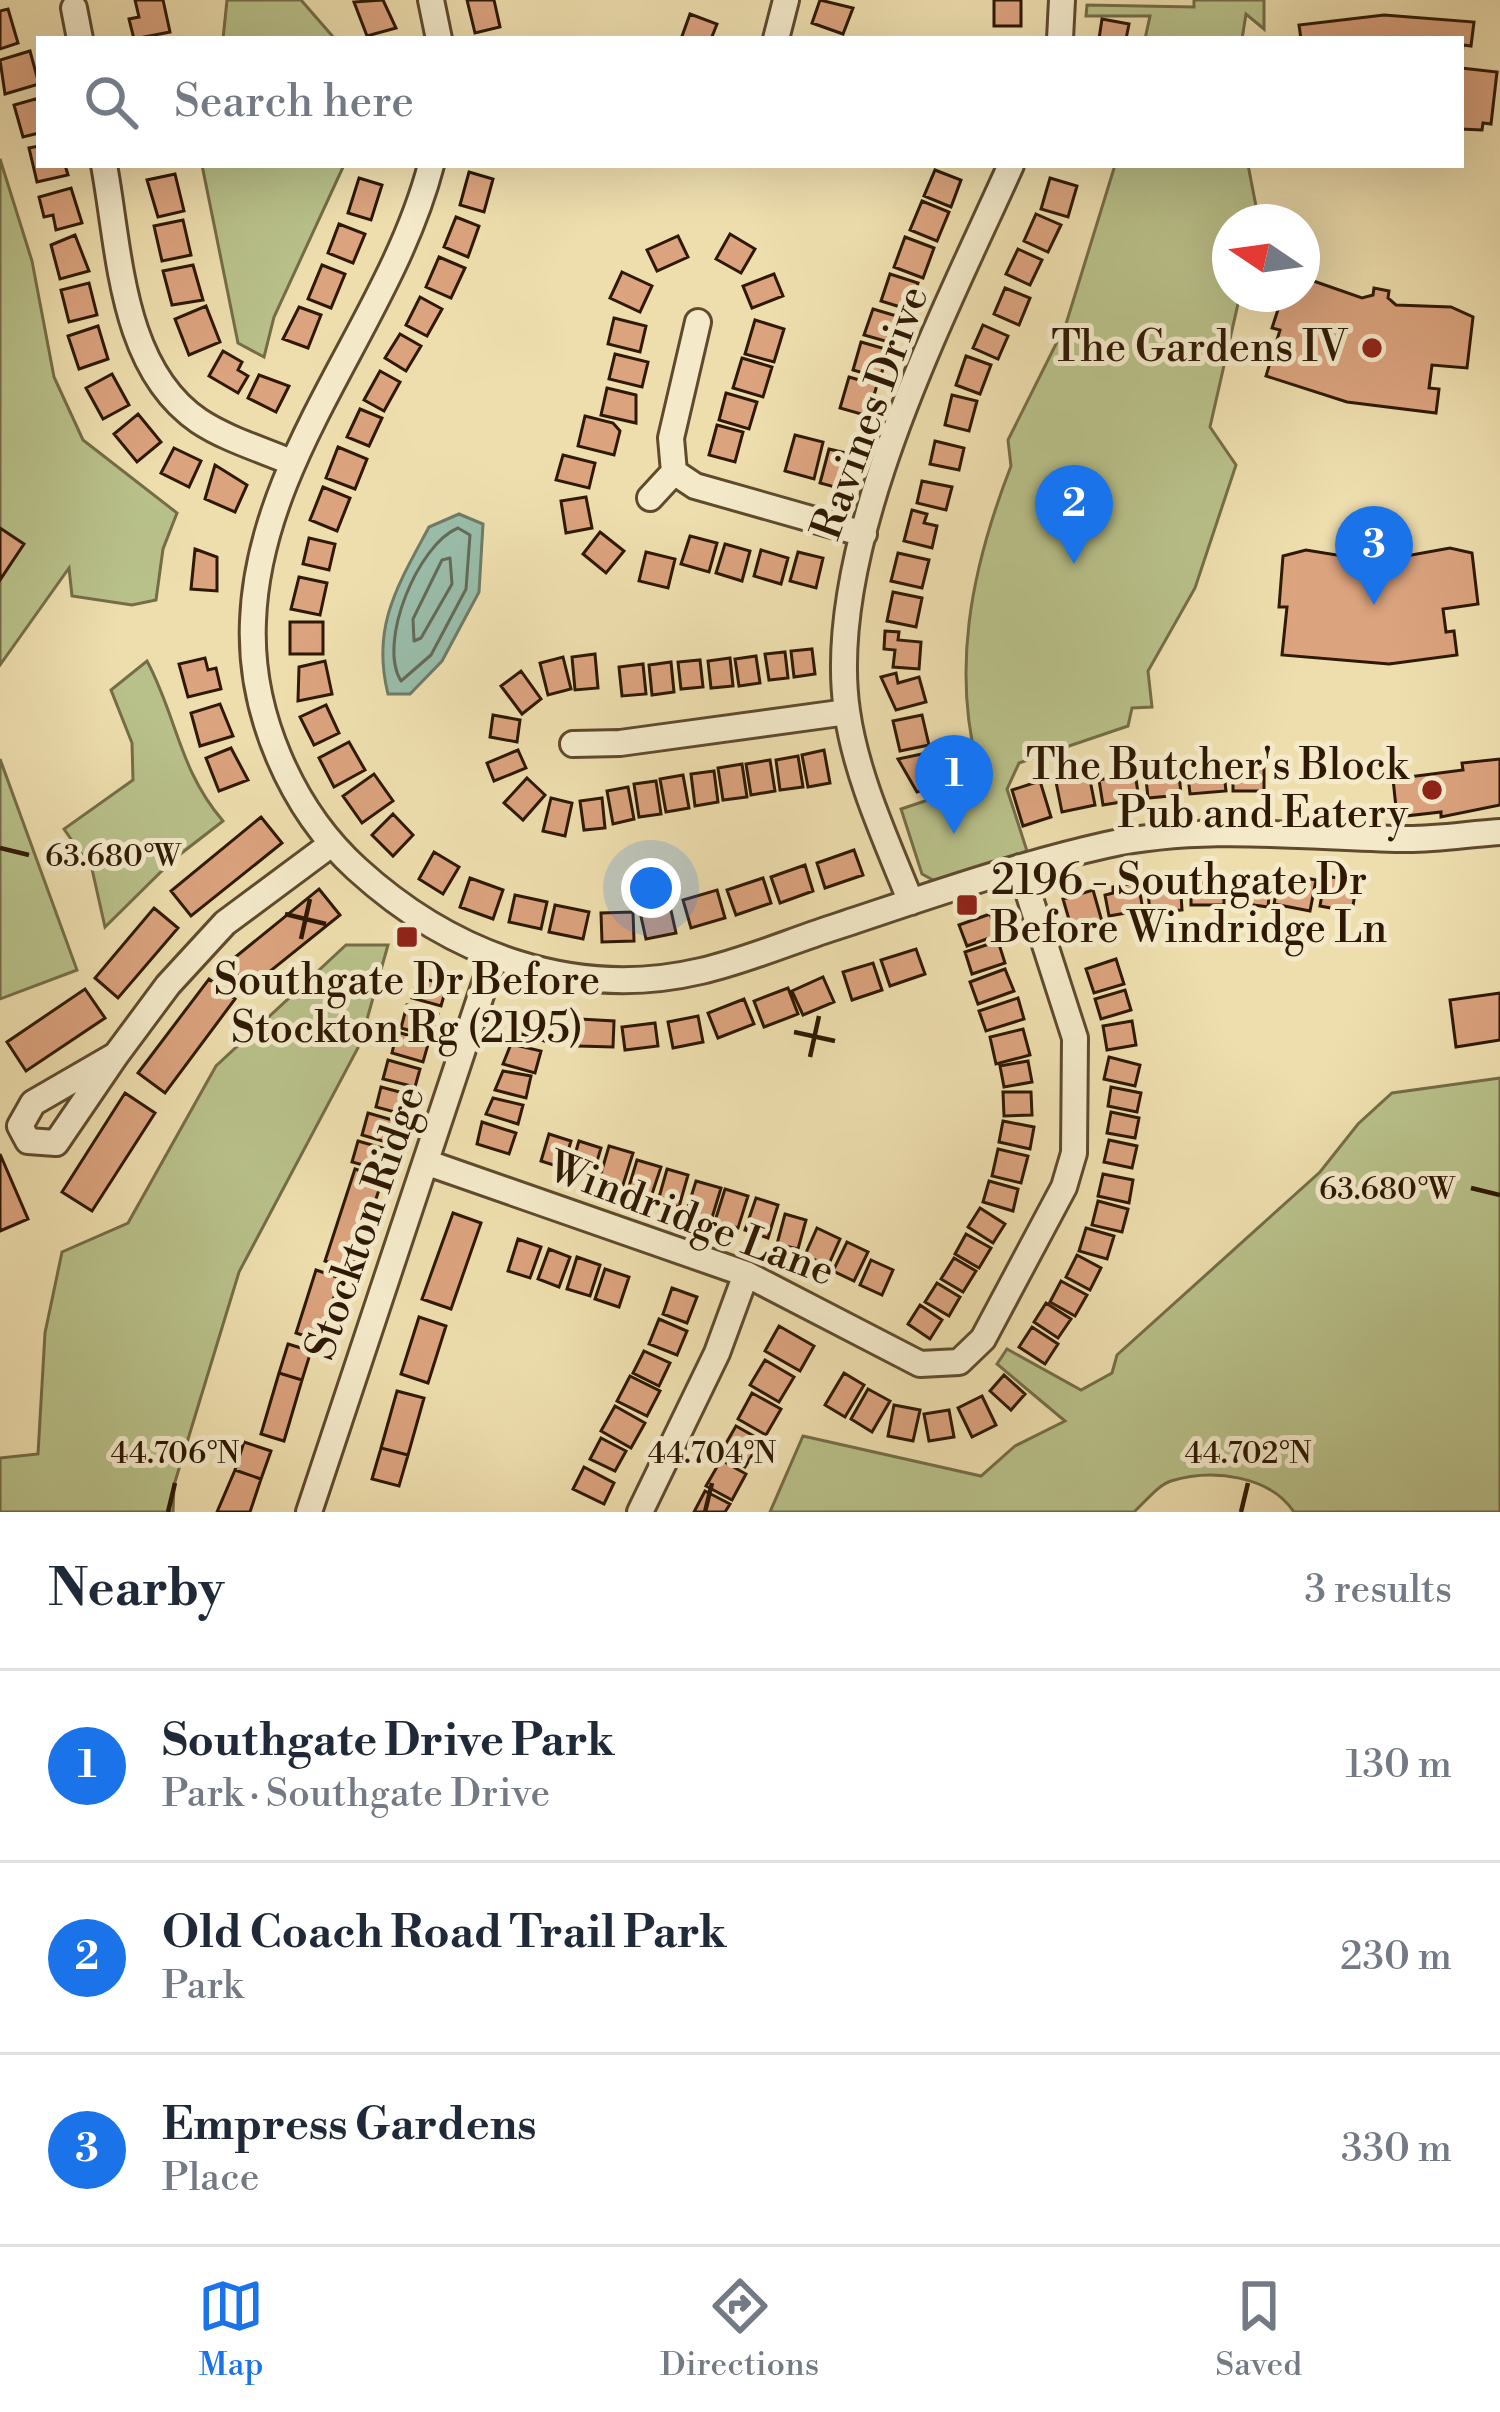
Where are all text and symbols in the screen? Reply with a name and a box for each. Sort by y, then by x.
search box [36,36,1464,168]
icon: search [78,69,144,135]
text: Search here [174,74,414,131]
north arrow [1212,204,1320,312]
street label: Ravines Drive [801,279,941,547]
place label: The Gardens IV [1051,322,1349,375]
marker: The Gardens IV [1359,335,1385,361]
pin: 2 [1035,465,1113,564]
pin: 3 [1335,506,1413,605]
pin: 1 [915,735,993,834]
place label: The Butcher's Block Pub and Eatery [1026,740,1410,842]
marker: The Butcher's Block Pub and Eatery [1419,777,1445,803]
text: 63.680°W [45,838,182,876]
place label: 2196 - Southgate Dr Before Windridge Ln [990,855,1387,957]
your location [621,858,681,918]
marker: 2196 - Southgate Dr Before Windridge Ln [954,892,980,918]
marker: Southgate Dr Before Stockton Rg (2195) [394,924,420,950]
place label: Southgate Dr Before Stockton Rg (2195) [214,955,600,1057]
street label: Stockton Ridge [294,1079,439,1367]
street label: Windridge Lane [538,1140,842,1300]
text: 63.680°W [1319,1171,1456,1209]
text: 44.706°N [111,1435,239,1473]
text: 44.704°N [648,1435,776,1473]
text: 44.702°N [1184,1435,1312,1473]
text: Nearby [48,1558,224,1622]
text: 3 results [1304,1566,1452,1615]
text: Southgate Drive Park [162,1713,615,1770]
text: 1 [78,1741,96,1790]
text: 130 m [1346,1741,1452,1790]
text: Park · Southgate Drive [162,1770,550,1819]
text: Old Coach Road Trail Park [162,1905,727,1962]
text: 2 [75,1933,99,1982]
text: 230 m [1340,1933,1452,1982]
text: Park [162,1962,243,2011]
text: Empress Gardens [162,2097,537,2154]
text: 3 [75,2125,99,2174]
text: 330 m [1341,2125,1452,2174]
text: Place [162,2154,259,2203]
tab: Map [198,2273,264,2386]
tab: Directions [660,2273,819,2386]
tab: Saved [1215,2273,1302,2386]

